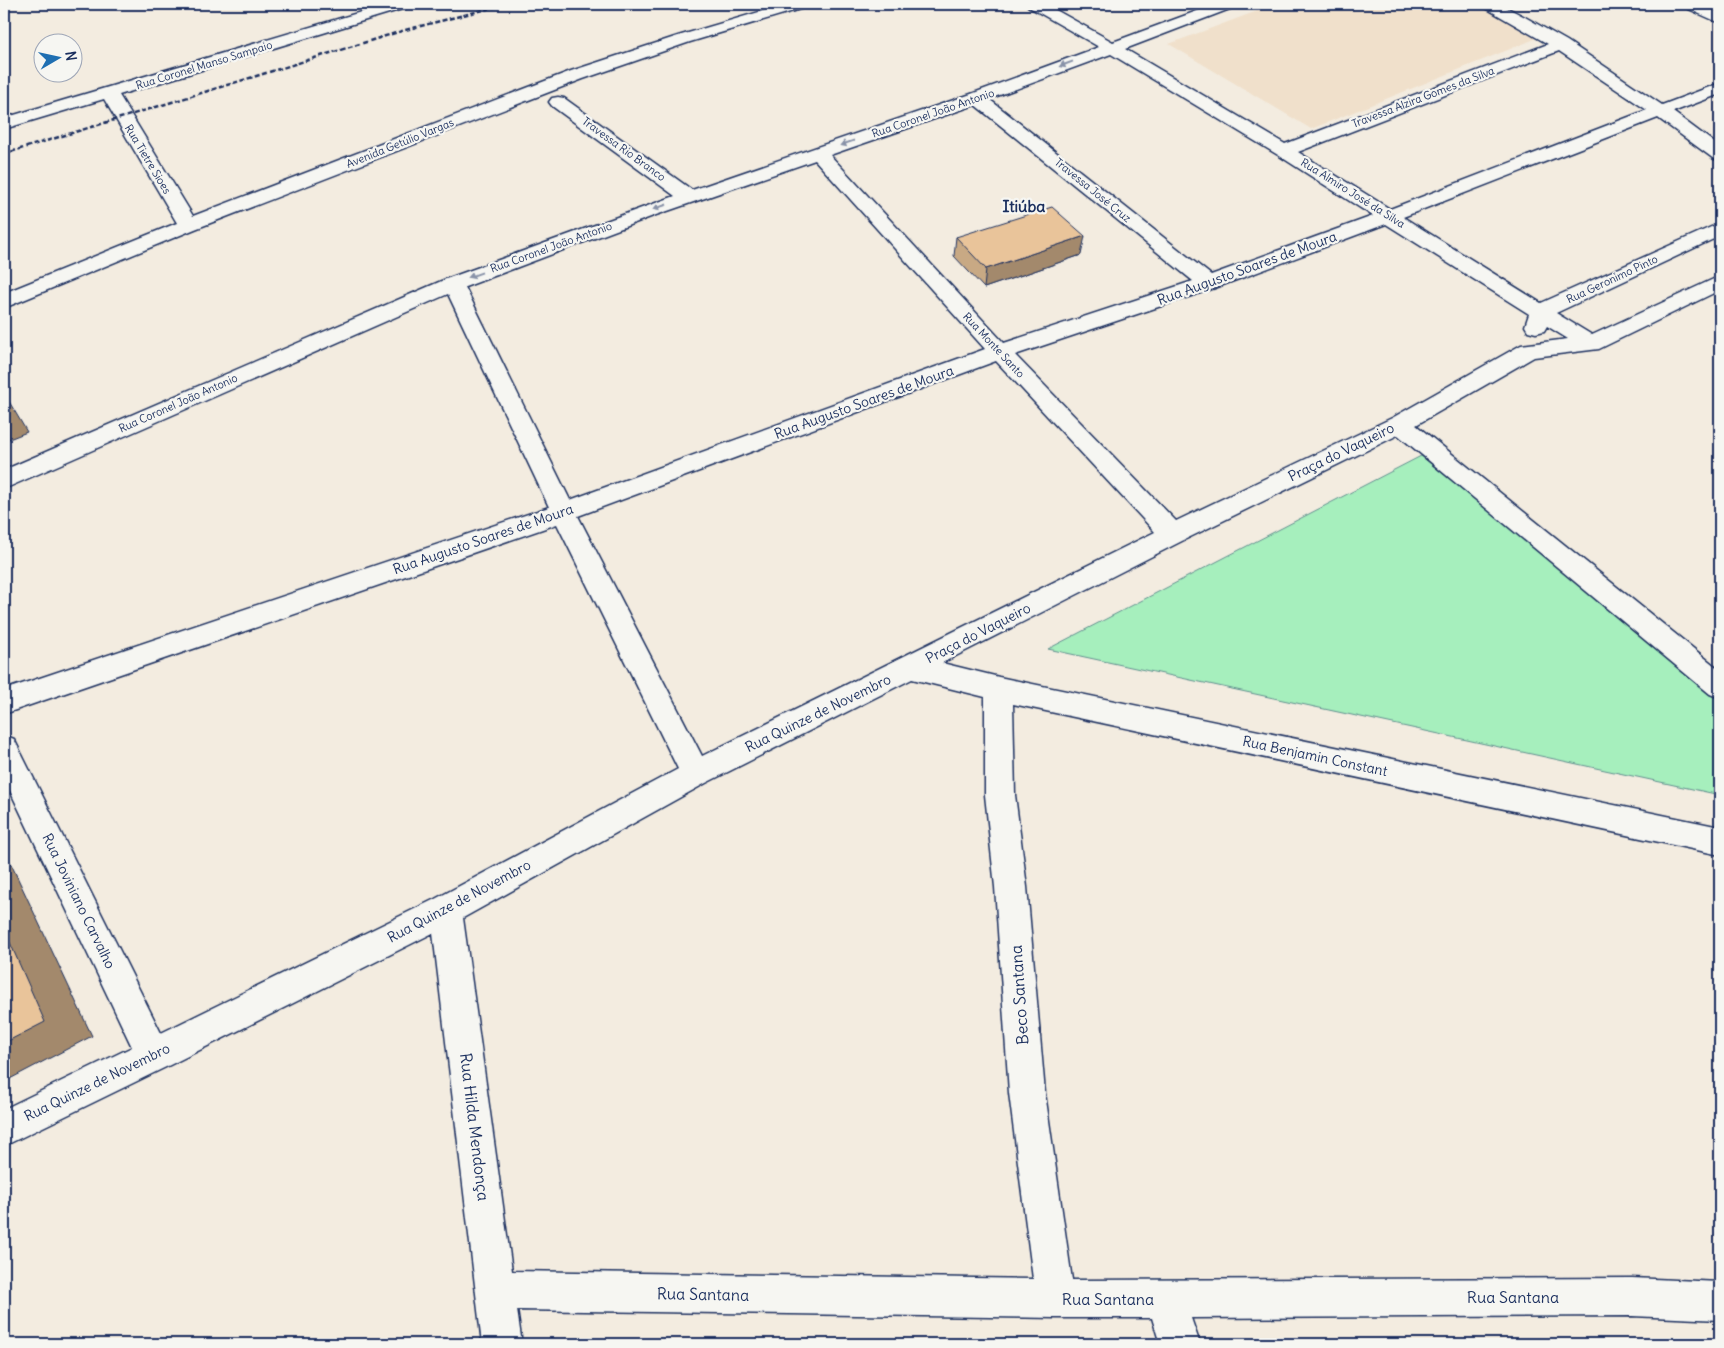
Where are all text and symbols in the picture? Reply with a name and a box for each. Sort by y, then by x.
north arrow [32,32,82,82]
street label: Rua Coronel Manso Sampaio [134,38,274,92]
text: N [61,50,80,62]
one-way arrow [1059,61,1073,69]
street label: Travessa Alzira Gomes da Silva [1350,63,1496,131]
street label: Rua Coronel João Antonio [870,85,996,141]
street label: Travessa Rio Branco [579,114,669,184]
street label: Avenida Getúlio Vargas [344,115,456,171]
street label: Rua Tietre Sioes [122,122,174,196]
one-way arrow [839,139,854,147]
street label: Travessa José Cruz [1052,155,1134,225]
street label: Rua Almiro José da Silva [1298,155,1408,231]
district label: Itiúba [1003,196,1045,216]
one-way arrow [652,203,667,211]
street label: Rua Coronel João Antonio [488,218,614,276]
street label: Rua Augusto Soares de Moura [1155,227,1339,309]
street label: Rua Geronimo Pinto [1564,252,1660,306]
one-way arrow [468,272,482,280]
street label: Rua Monte Santo [960,309,1028,381]
street label: Rua Augusto Soares de Moura [772,361,956,443]
street label: Rua Coronel João Antonio [116,370,240,436]
street label: Praça do Vaqueiro [1285,418,1397,485]
street label: Rua Augusto Soares de Moura [390,500,576,578]
street label: Praça do Vaqueiro [922,599,1034,667]
street label: Rua Quinze de Novembro [742,670,894,756]
street label: Rua Benjamin Constant [1241,732,1389,780]
street label: Rua Joviniano Carvalho [38,830,120,972]
street label: Rua Quinze de Novembro [384,855,534,946]
street label: Beco Santana [1006,944,1032,1046]
street label: Rua Quinze de Novembro [21,1039,173,1125]
street label: Rua Hilda Mendonça [456,1052,494,1202]
street label: Rua Santana [657,1283,749,1305]
street label: Rua Santana [1467,1287,1559,1307]
street label: Rua Santana [1062,1289,1154,1309]

